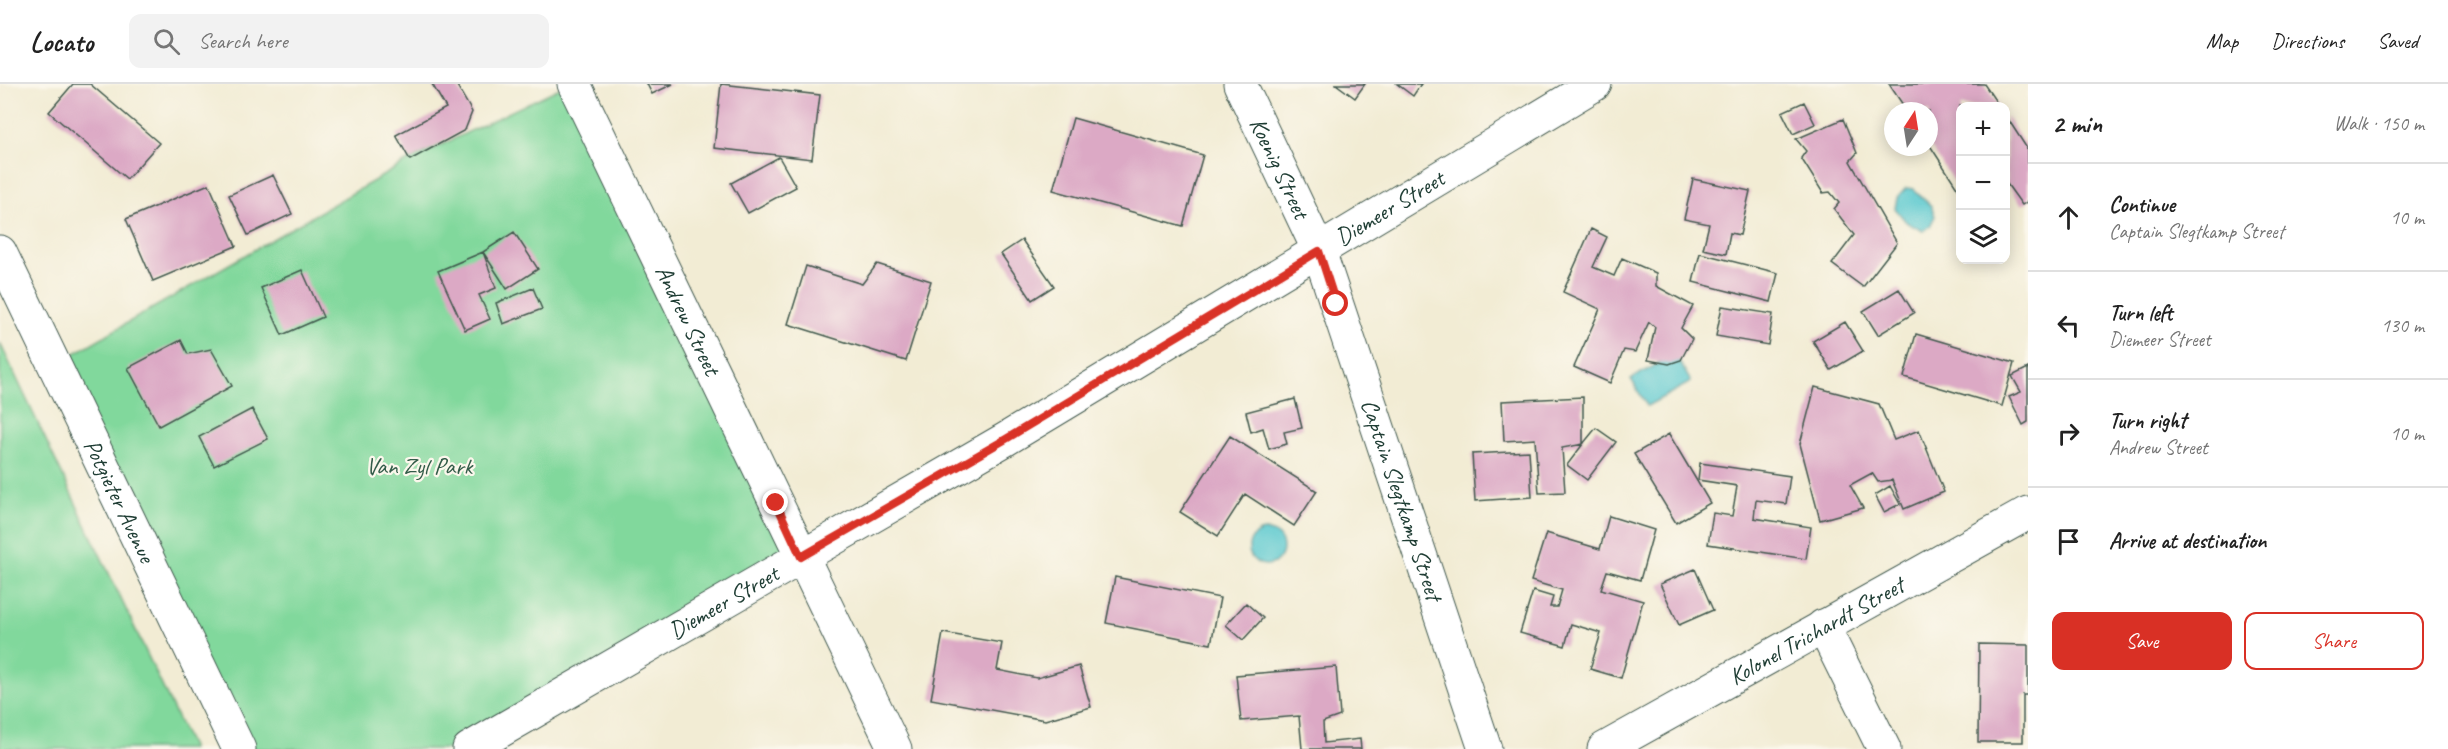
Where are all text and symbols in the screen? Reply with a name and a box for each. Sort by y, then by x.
search box [129,14,549,68]
text: Locato [30,24,93,59]
icon: search [150,25,183,58]
text: Search here [198,27,288,55]
text: Map [2206,28,2238,54]
text: Directions [2271,28,2344,54]
text: Saved [2377,28,2418,54]
north arrow [1884,102,1938,156]
map controls [1956,102,2010,264]
button: + [1956,102,2010,156]
text: 2 min [2052,107,2102,140]
text: Walk · 150 m [2334,111,2424,136]
street label: Koenig Street [1243,113,1317,225]
button: − [1956,156,2010,210]
street label: Diemeer Street [1330,162,1451,252]
text: Continue [2109,191,2175,219]
icon: ahead [2052,201,2085,234]
text: 10 m [2390,205,2424,230]
button: layers [1956,210,2010,264]
text: Captain Slegtkamp Street [2109,219,2284,244]
street label: Andrew Street [649,260,728,382]
route start [1322,290,1348,316]
text: Turn left [2109,299,2173,327]
icon: left [2052,309,2085,342]
text: 130 m [2381,313,2424,338]
text: Diemeer Street [2109,327,2211,352]
street label: Captain Slegtkamp Street [1354,395,1450,607]
text: Turn right [2109,407,2186,435]
icon: right [2052,417,2085,450]
text: 10 m [2390,421,2424,446]
street label: Potgieter Avenue [77,434,163,569]
text: Andrew Street [2109,435,2208,460]
park label: Van Zyl Park [366,451,475,481]
route end [762,489,788,515]
icon: arrive [2052,525,2085,558]
text: Arrive at destination [2109,527,2266,555]
street label: Diemeer Street [663,558,786,645]
street label: Kolonel Trichardt Street [1723,569,1912,692]
button: Save [2052,612,2232,670]
button: Share [2244,612,2424,670]

